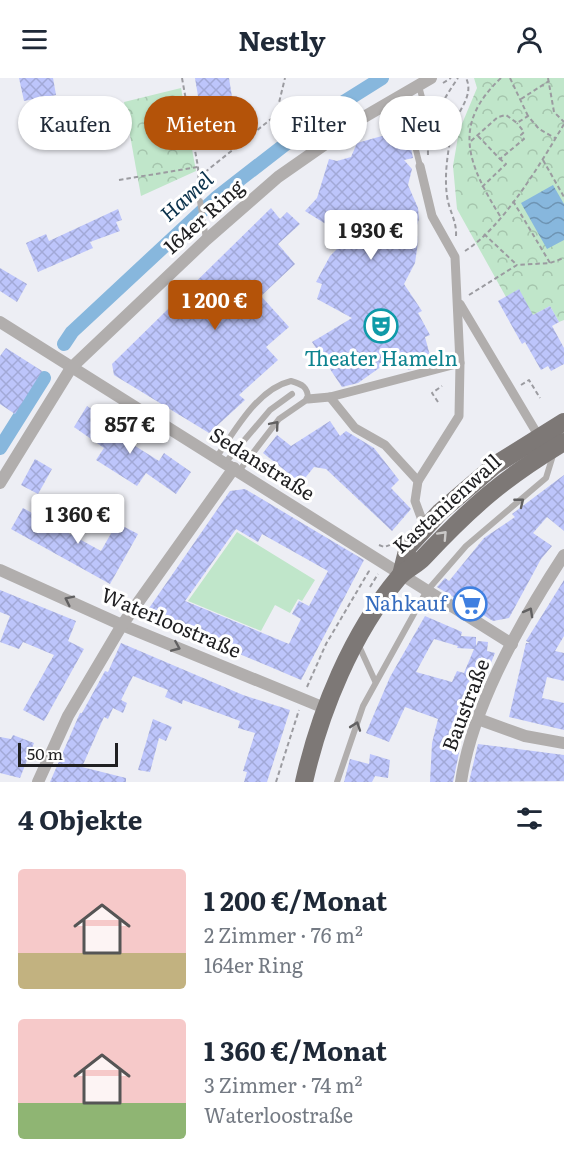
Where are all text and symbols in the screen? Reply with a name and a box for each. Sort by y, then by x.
text: Nestly [238,19,326,59]
icon: menu [18,23,51,56]
icon: person [513,23,546,56]
chip: Kaufen [18,96,132,150]
chip: Mieten [144,96,258,150]
chip: Filter [270,96,367,150]
chip: Neu [379,96,462,150]
water label: Hamel [152,163,219,227]
street label: 164er Ring [156,171,250,260]
pin: 1 930 € [316,210,426,261]
text: 1 930 € [339,214,404,244]
pin: 1 200 € [160,280,270,331]
text: 1 200 € [182,284,248,314]
theatre icon: Theater Hameln [363,308,399,344]
place label: Theater Hameln [304,342,458,372]
pin: 857 € [88,404,172,455]
text: 857 € [104,408,156,438]
street label: Sedanstraße [205,418,321,507]
one-way arrow [268,421,279,432]
street label: Kastanienwall [385,446,507,559]
pin: 1 360 € [23,494,133,545]
text: 1 360 € [45,498,111,528]
one-way arrow [513,498,524,509]
one-way arrow [436,531,447,542]
street label: Waterloostraße [97,578,246,664]
supermarket icon: Nahkauf [452,586,488,622]
place label: Nahkauf [364,587,449,617]
one-way arrow [65,595,76,607]
one-way arrow [522,608,533,618]
one-way arrow [170,640,181,652]
street label: Baustraße [433,654,495,755]
one-way arrow [348,722,361,732]
scale bar [18,740,118,768]
text: 50 m [27,741,63,765]
text: 4 Objekte [18,799,142,838]
icon: filters [513,802,546,835]
text: 1 200 €/Monat [204,880,387,919]
icon: home [66,893,138,965]
text: 2 Zimmer · 76 m² [204,919,363,949]
text: 164er Ring [204,949,303,979]
text: 1 360 €/Monat [204,1030,387,1069]
icon: home [66,1043,138,1115]
text: 3 Zimmer · 74 m² [204,1069,363,1099]
text: Waterloostraße [204,1099,353,1129]

